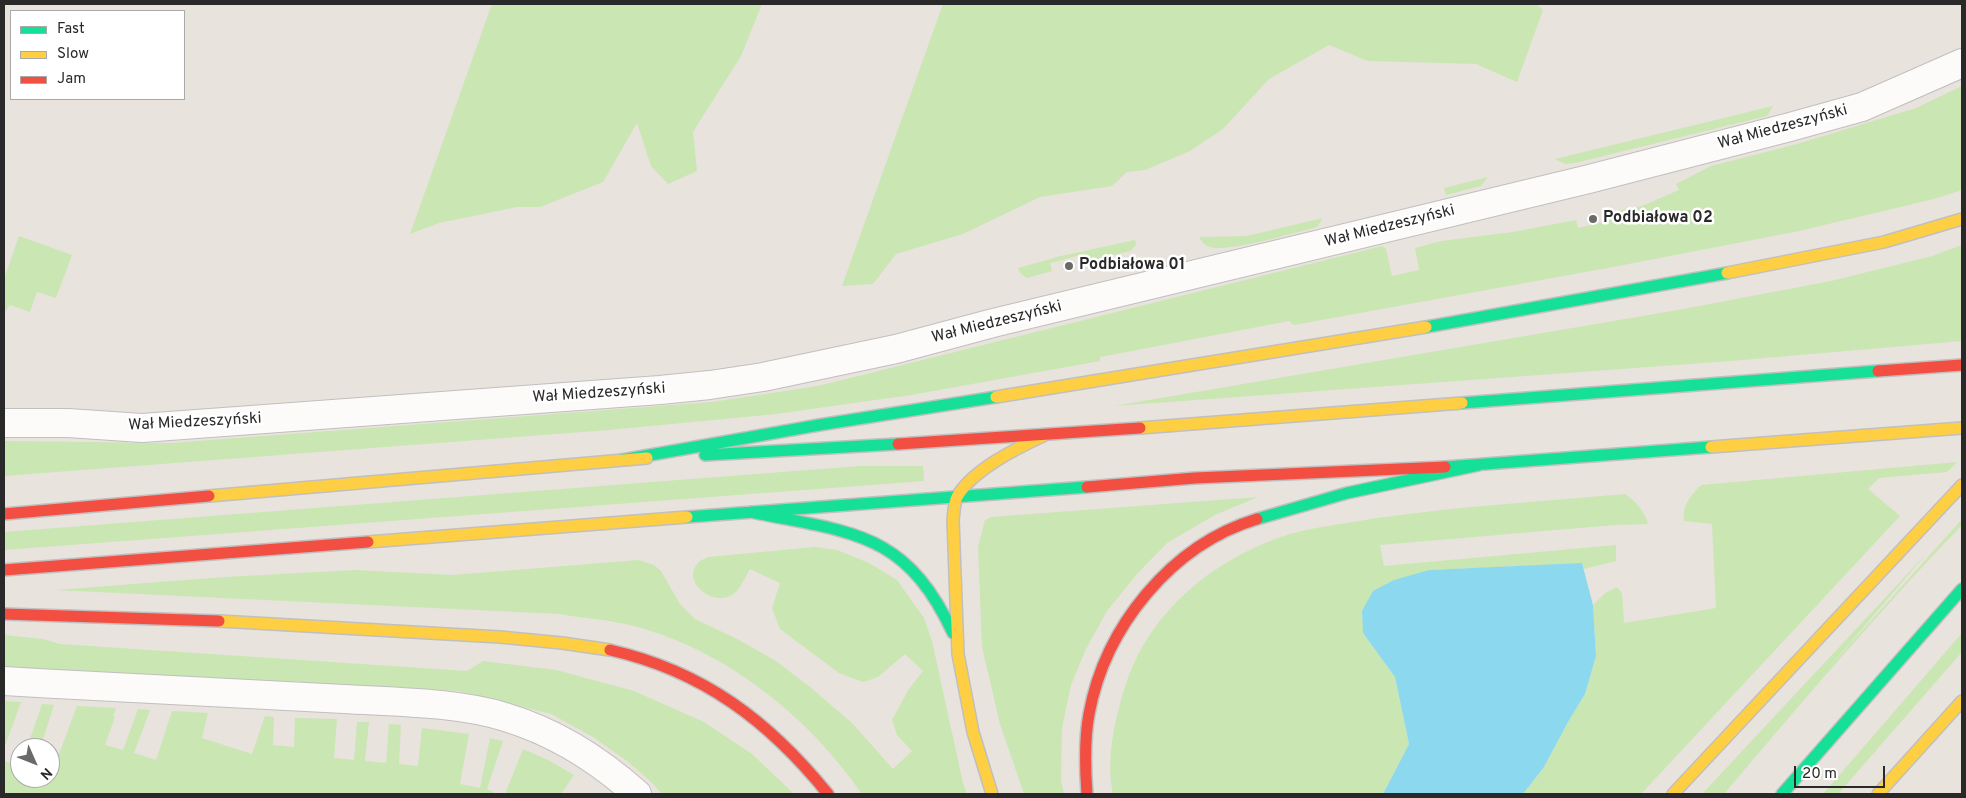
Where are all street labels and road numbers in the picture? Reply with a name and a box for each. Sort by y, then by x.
street label: Wał Miedzeszyński [1716,101,1850,155]
street label: Wał Miedzeszyński [1323,202,1457,252]
street label: Wał Miedzeszyński [930,298,1064,348]
street label: Wał Miedzeszyński [532,380,666,408]
street label: Wał Miedzeszyński [128,410,262,436]

